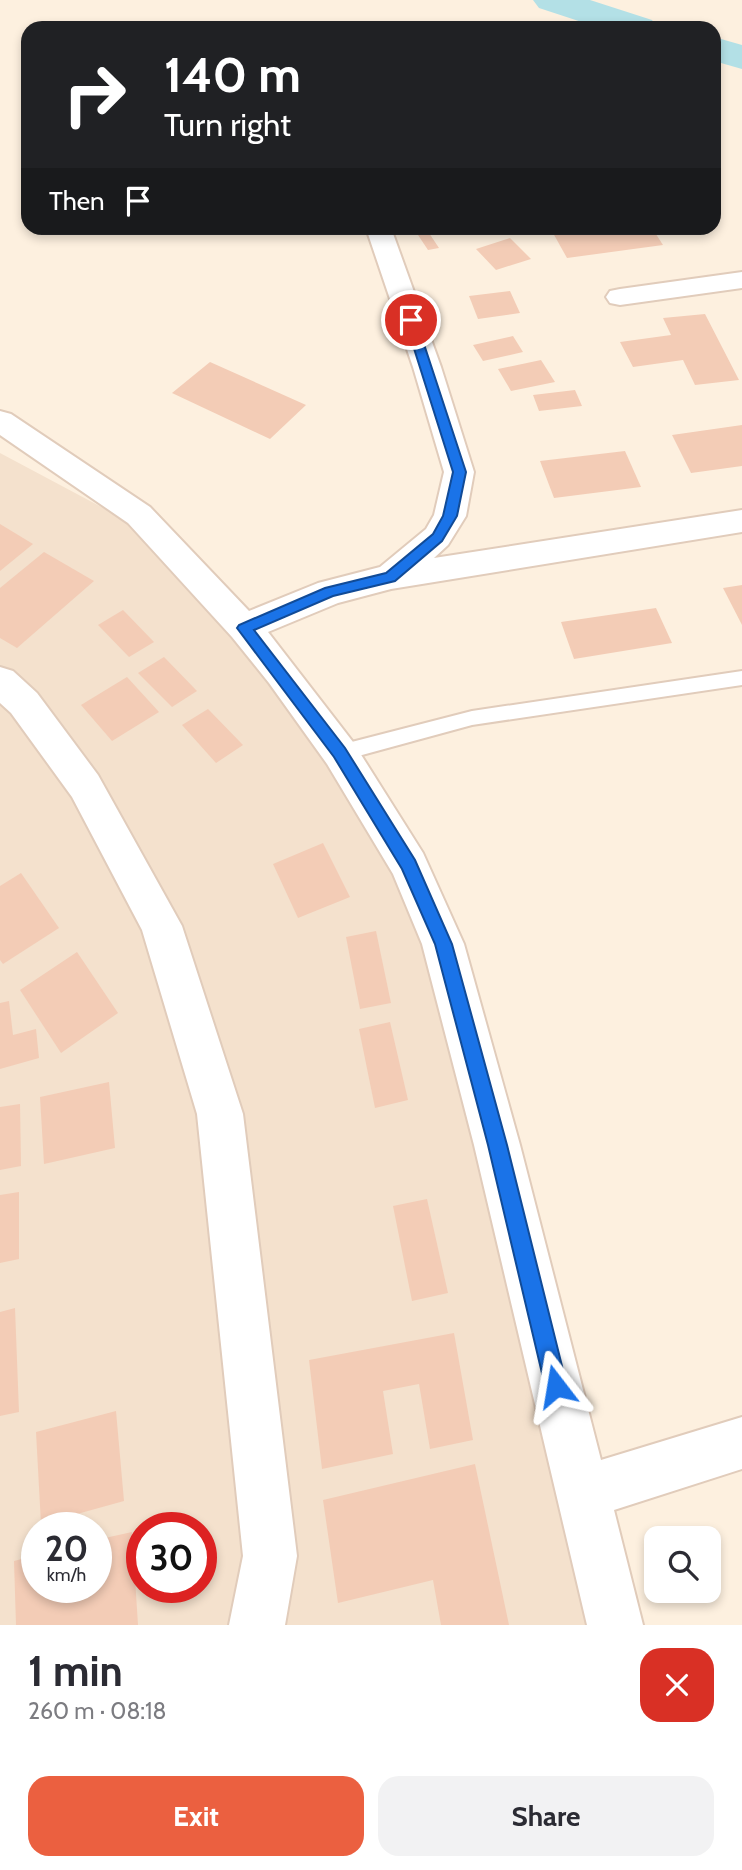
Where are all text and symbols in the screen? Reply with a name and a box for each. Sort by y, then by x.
text: 140 m [164,45,301,104]
icon: right [49,49,140,140]
text: Turn right [164,105,291,144]
icon: arrive [119,182,157,220]
text: Then [49,185,105,217]
pin [381,290,441,350]
icon: arrive [392,301,430,339]
position arrow [519,1349,593,1423]
speed limit sign: 30 [126,1512,217,1603]
map controls [644,1526,721,1603]
button: search [644,1526,721,1603]
text: 20 [45,1527,88,1570]
text: km/h [47,1564,86,1586]
text: 1 min [28,1645,123,1697]
button: close [640,1648,714,1722]
text: 260 m · 08:18 [28,1697,167,1725]
button: Exit [28,1776,364,1856]
button: Share [378,1776,714,1856]

